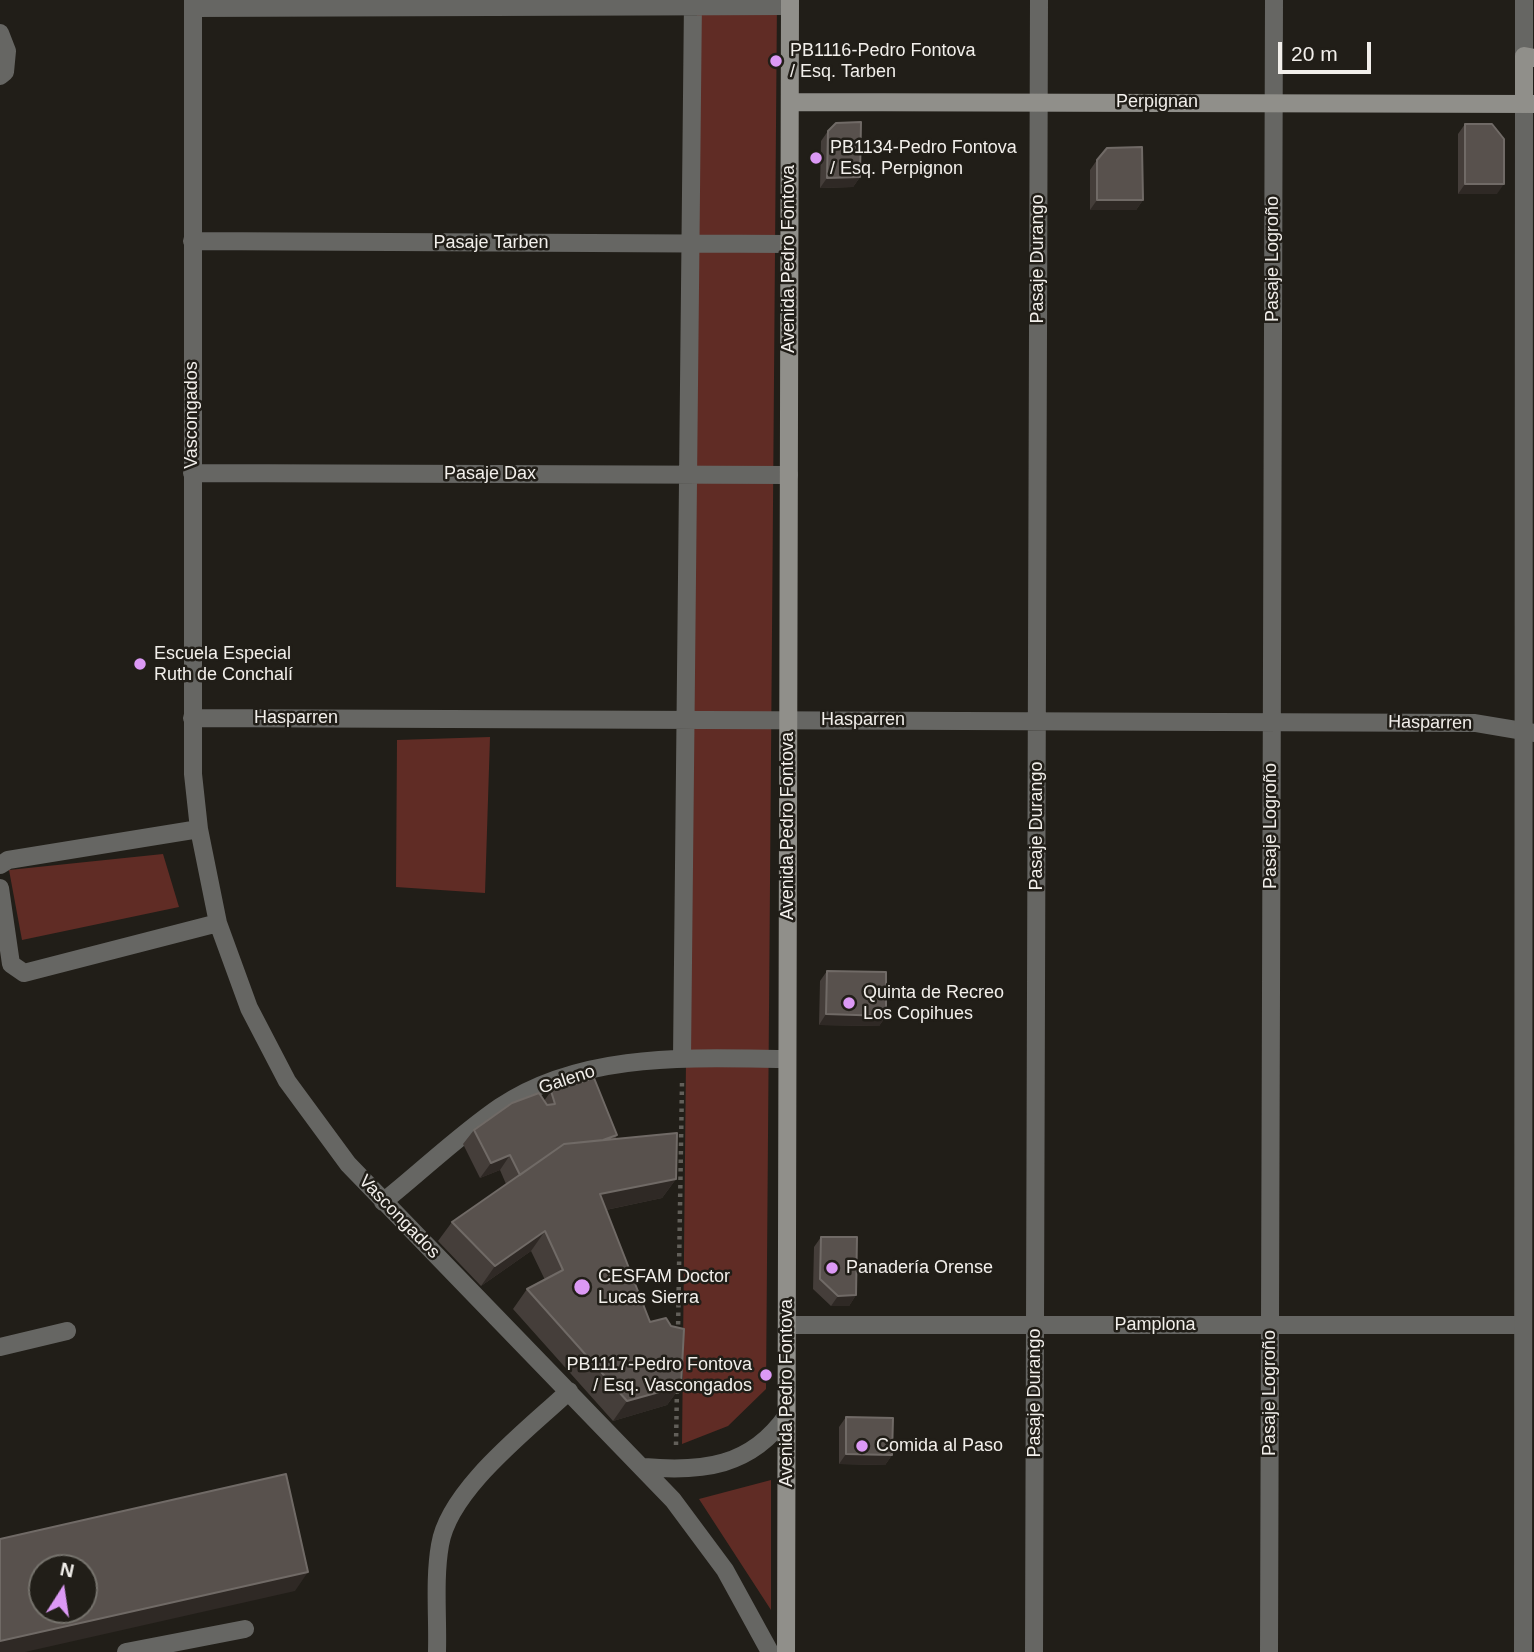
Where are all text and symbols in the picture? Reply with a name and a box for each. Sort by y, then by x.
scale bar [1282,28,1375,72]
place label: PB1116-Pedro Fontova / Esq. Tarben [790,40,975,82]
text: 20 m [1291,42,1338,65]
marker: PB1116-Pedro Fontova / Esq. Tarben [768,53,784,69]
street label: Perpignan [1116,91,1198,113]
place label: PB1134-Pedro Fontova / Esq. Perpignon [830,137,1017,180]
marker: PB1134-Pedro Fontova / Esq. Perpignon [808,150,824,166]
street label: Avenida Pedro Fontova [778,165,800,353]
street label: Pasaje Durango [1027,194,1049,324]
street label: Pasaje Logroño [1262,196,1284,322]
street label: Pasaje Tarben [433,232,549,254]
street label: Vascongados [181,361,203,469]
street label: Pasaje Dax [444,463,536,485]
place label: Escuela Especial Ruth de Conchalí [154,643,293,686]
marker: Escuela Especial Ruth de Conchalí [132,656,148,672]
street label: Hasparren [254,707,338,729]
street label: Hasparren [821,709,905,731]
street label: Hasparren [1388,711,1472,735]
street label: Avenida Pedro Fontova [777,732,799,920]
street label: Pasaje Durango [1026,761,1048,891]
street label: Pasaje Logroño [1260,763,1282,889]
place label: Quinta de Recreo Los Copihues [863,982,1004,1024]
marker: Quinta de Recreo Los Copihues [841,995,857,1011]
street label: Galeno [536,1061,598,1099]
street label: Vascongados [354,1171,444,1263]
place label: Panadería Orense [846,1257,993,1279]
marker: Panadería Orense [824,1260,840,1276]
place label: CESFAM Doctor Lucas Sierra [598,1266,730,1308]
marker: CESFAM Doctor Lucas Sierra [572,1277,592,1297]
street label: Avenida Pedro Fontova [776,1299,798,1487]
street label: Pamplona [1114,1314,1196,1336]
street label: Pasaje Durango [1024,1328,1046,1458]
street label: Pasaje Logroño [1259,1330,1281,1456]
place label: PB1117-Pedro Fontova / Esq. Vascongados [567,1354,752,1396]
marker: PB1117-Pedro Fontova / Esq. Vascongados [758,1367,774,1383]
place label: Comida al Paso [876,1435,1003,1457]
marker: Comida al Paso [854,1438,870,1454]
north arrow [28,1554,98,1624]
text: N [58,1558,76,1582]

